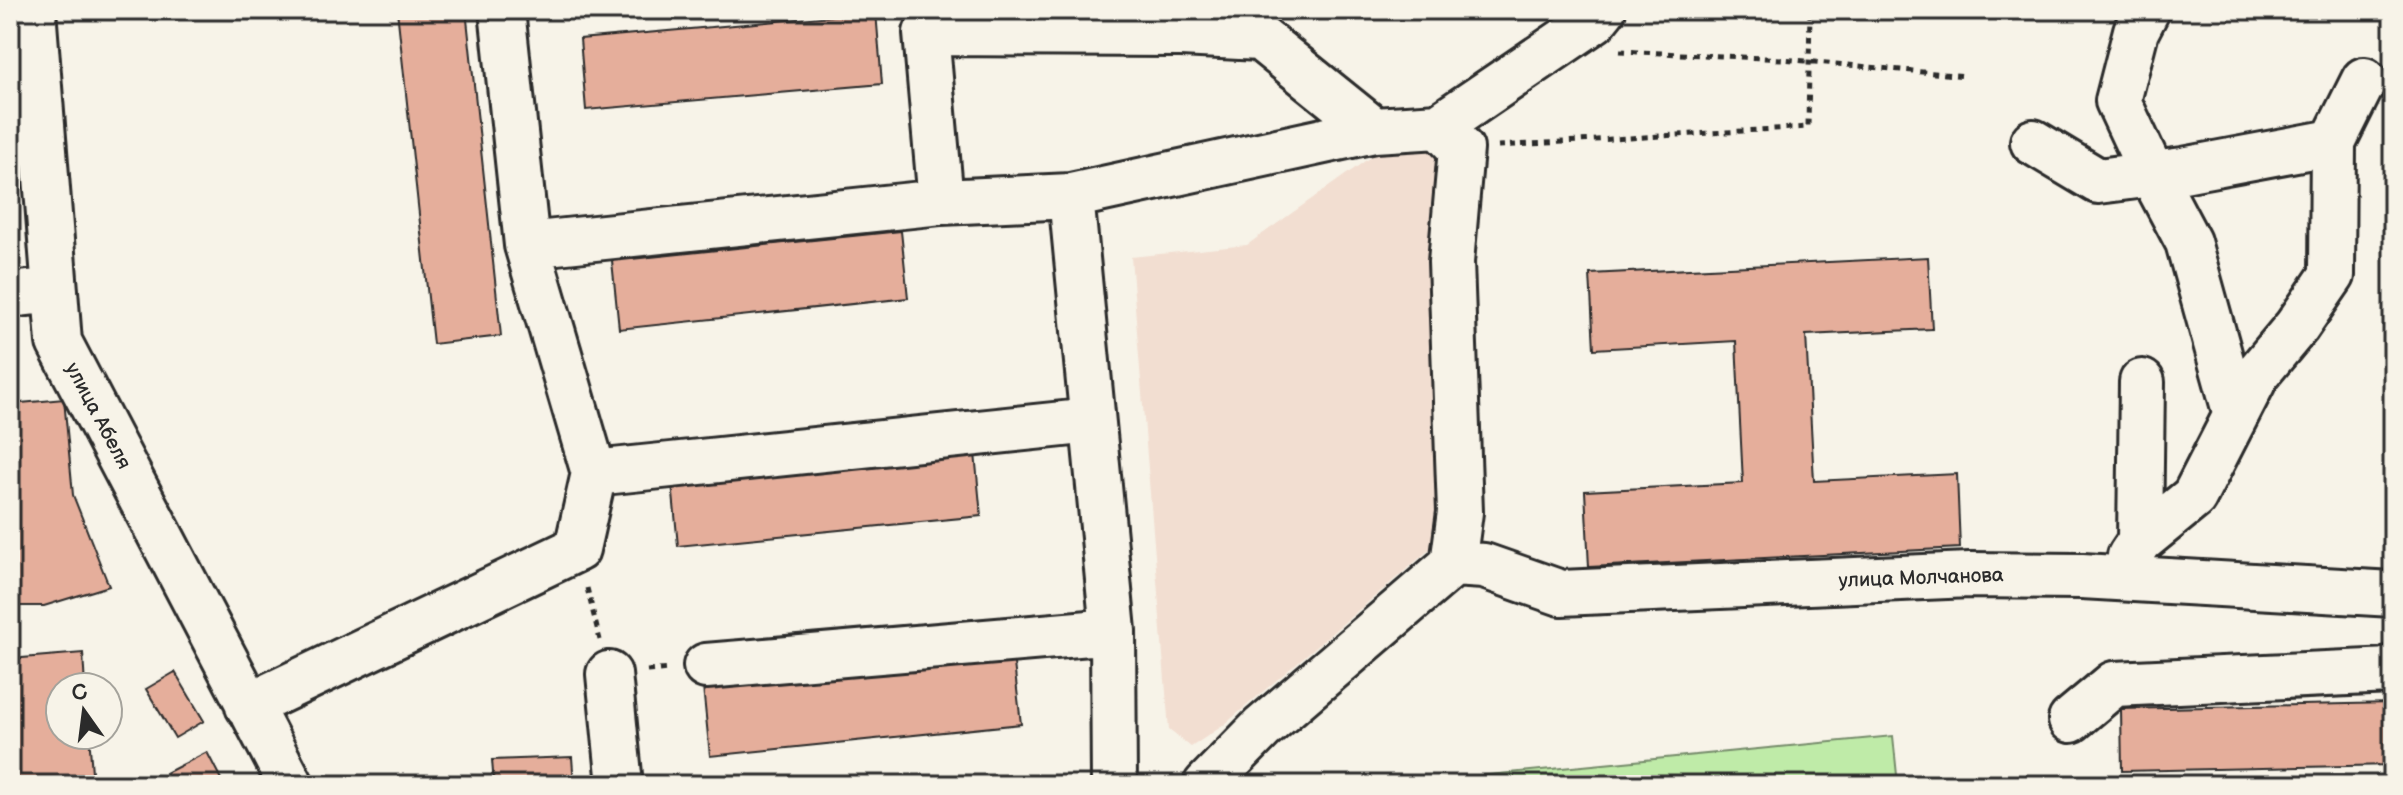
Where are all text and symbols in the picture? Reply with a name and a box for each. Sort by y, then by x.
street label: улица Абеля [60,359,136,473]
street label: улица Молчанова [1838,563,2004,593]
north arrow [44,671,124,751]
text: С [69,678,90,708]

